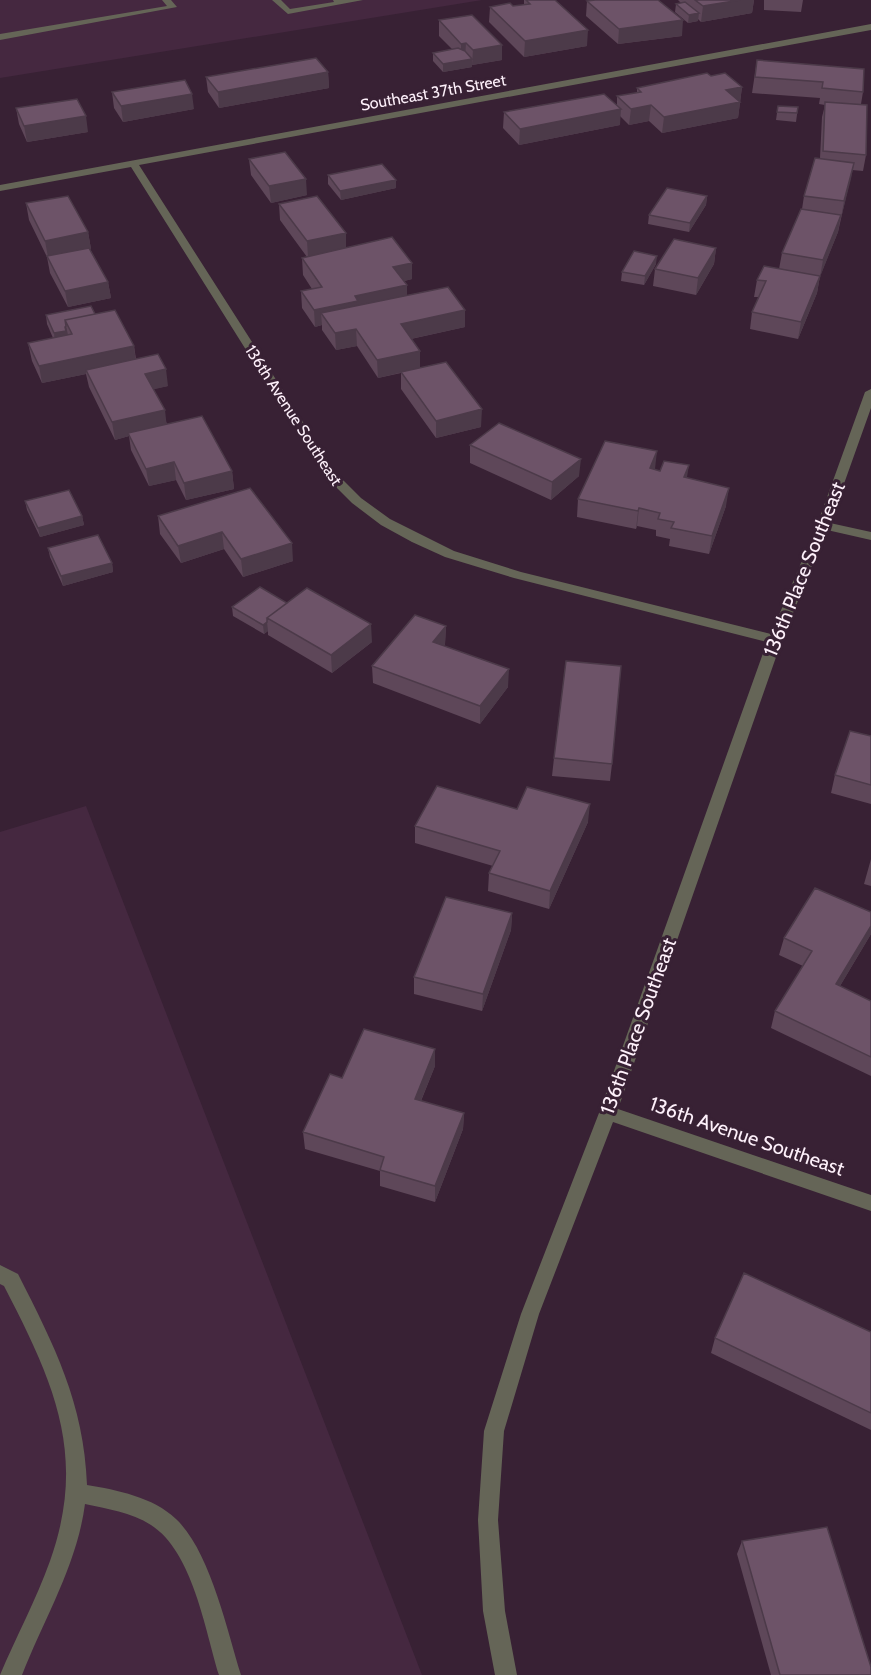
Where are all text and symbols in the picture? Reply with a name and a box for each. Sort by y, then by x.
street label: Southeast 37th Street [359,70,508,115]
street label: 136th Avenue Southeast [241,342,346,489]
street label: 136th Place Southeast [758,478,850,660]
street label: 136th Place Southeast [595,934,681,1117]
street label: 136th Avenue Southeast [647,1091,848,1181]

